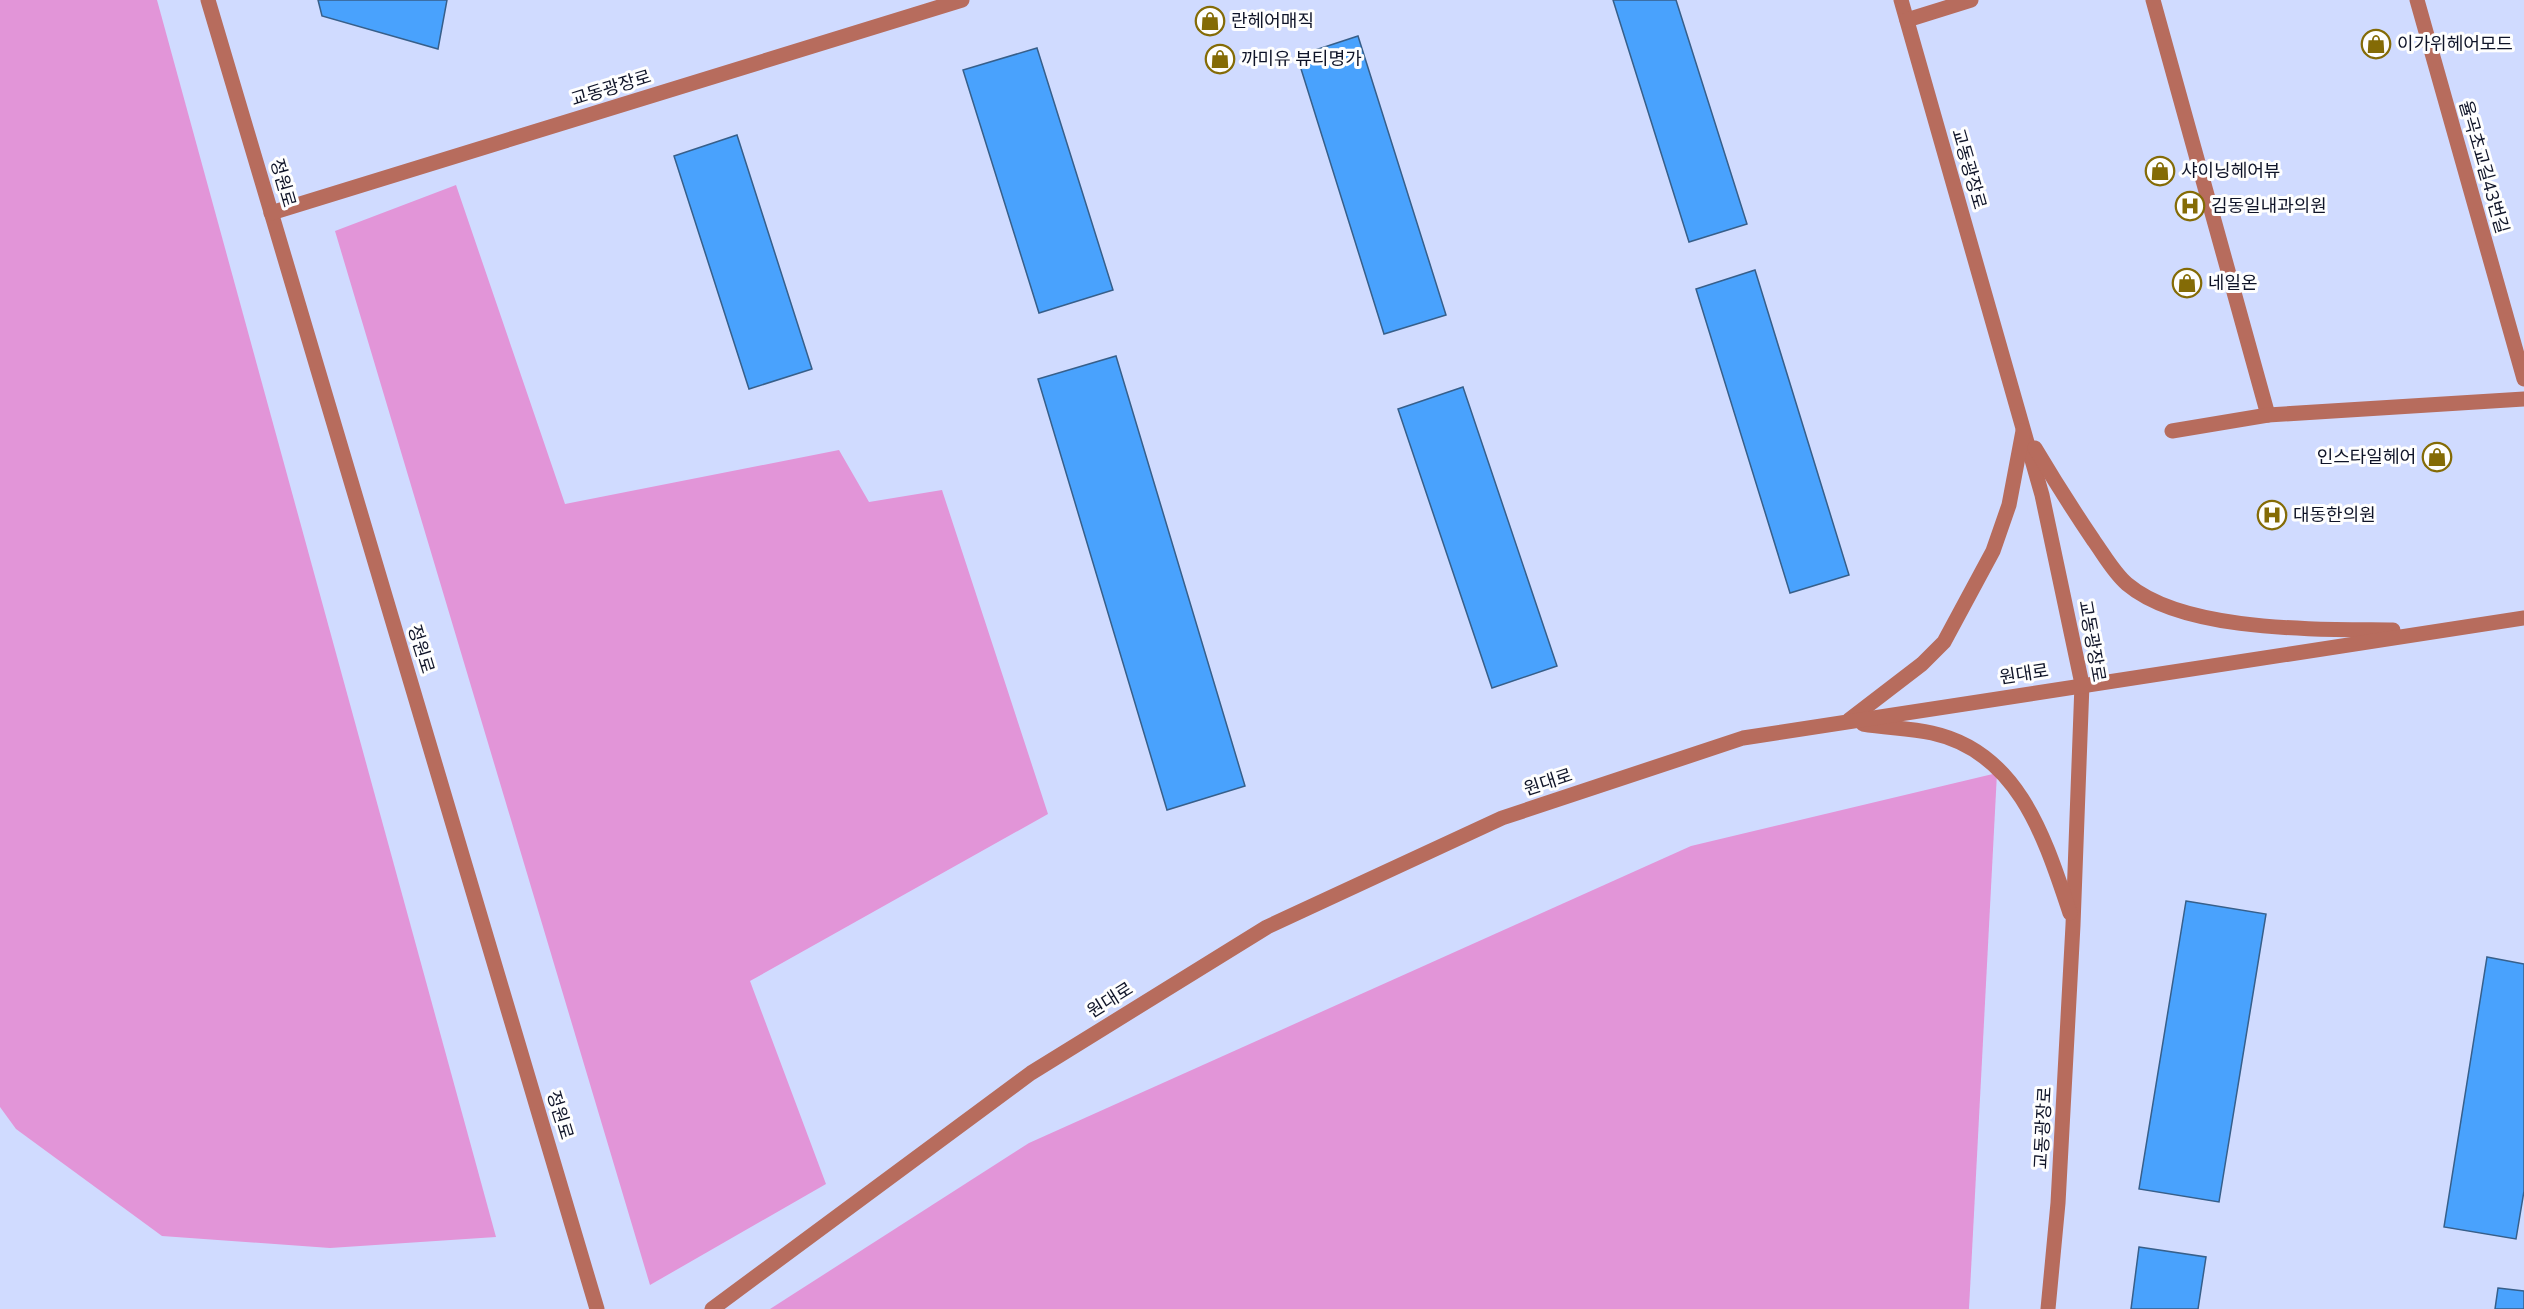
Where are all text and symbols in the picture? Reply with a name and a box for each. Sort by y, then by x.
shop icon: 란헤어매직 [1194,5,1226,37]
place label: 란헤어매직 [1231,9,1314,33]
shop icon: 이가위헤어모드 [2360,28,2392,60]
place label: 이가위헤어모드 [2397,32,2513,56]
shop icon: 까미유 뷰티명가 [1204,43,1236,75]
place label: 까미유 뷰티명가 [1241,47,1362,71]
street label: 교동광장로 [568,64,654,112]
street label: 율곡초교길43번길 [2454,98,2514,236]
street label: 교동광장로 [1946,126,1992,212]
shop icon: 샤이닝헤어뷰 [2144,155,2176,187]
street label: 정원로 [265,156,301,210]
place label: 샤이닝헤어뷰 [2181,159,2280,183]
hospital icon: 김동일내과의원 [2174,190,2206,222]
place label: 김동일내과의원 [2211,194,2327,218]
shop icon: 네일온 [2171,267,2203,299]
place label: 네일온 [2208,271,2258,295]
shop icon: 인스타일헤어 [2421,441,2453,473]
place label: 인스타일헤어 [2317,445,2416,469]
hospital icon: 대동한의원 [2256,499,2288,531]
place label: 대동한의원 [2293,503,2376,527]
street label: 교동광장로 [2073,598,2111,684]
street label: 정원로 [402,622,440,676]
street label: 원대로 [1998,658,2050,690]
street label: 원대로 [1521,763,1575,801]
street label: 원대로 [1083,977,1137,1023]
street label: 교동광장로 [2029,1086,2057,1170]
street label: 정원로 [541,1088,579,1142]

